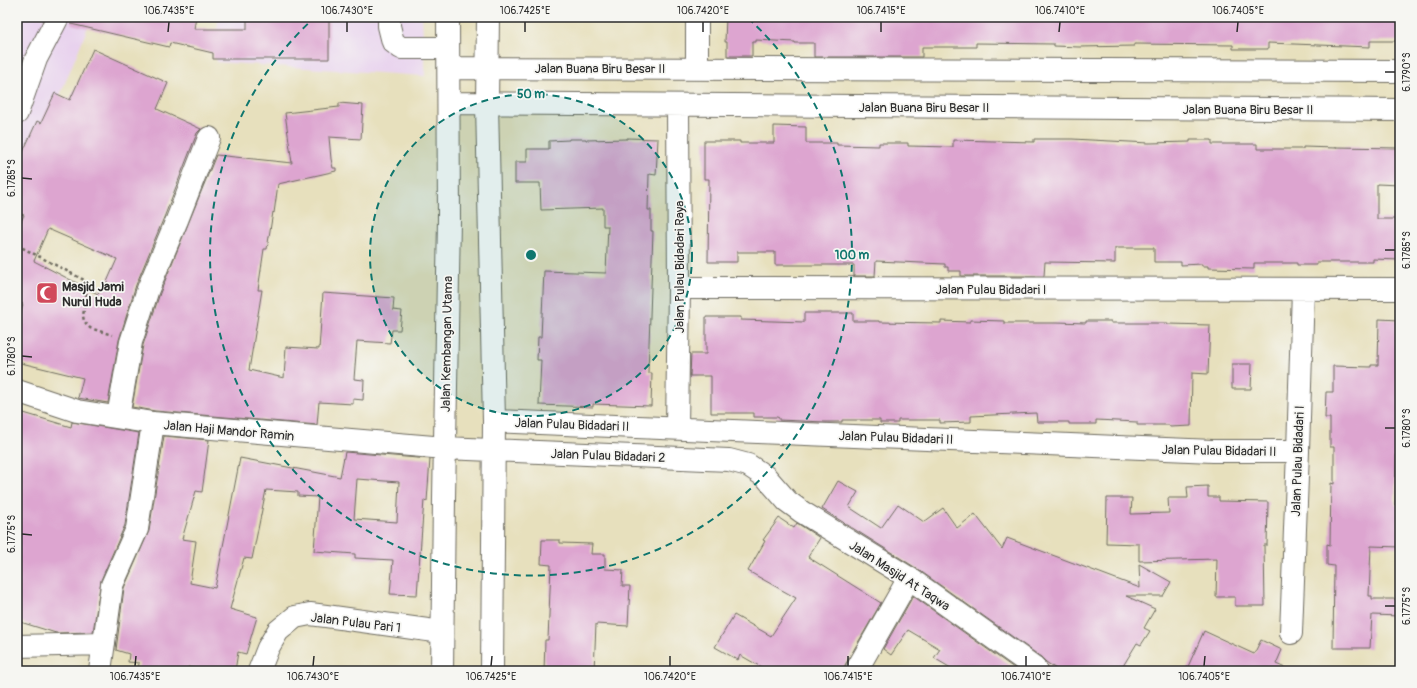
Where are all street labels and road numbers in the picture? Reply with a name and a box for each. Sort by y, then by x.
street label: Jalan Buana Biru Besar II [534,61,666,77]
street label: Jalan Buana Biru Besar II [858,100,990,116]
street label: Jalan Buana Biru Besar II [1182,102,1314,118]
street label: Jalan Pulau Bidadari Raya [672,201,688,333]
street label: Jalan Kembangan Utama [438,276,456,412]
street label: Jalan Pulau Bidadari I [935,282,1047,298]
street label: Jalan Pulau Bidadari I [1288,405,1308,517]
street label: Jalan Pulau Bidadari II [514,415,630,435]
street label: Jalan Haji Mandor Ramin [163,417,295,445]
street label: Jalan Pulau Bidadari II [838,428,954,448]
street label: Jalan Pulau Bidadari II [1161,442,1276,460]
street label: Jalan Pulau Bidadari 2 [550,446,666,466]
street label: Jalan Masjid At Taqwa [846,537,953,614]
street label: Jalan Pulau Pari 1 [310,610,402,636]

